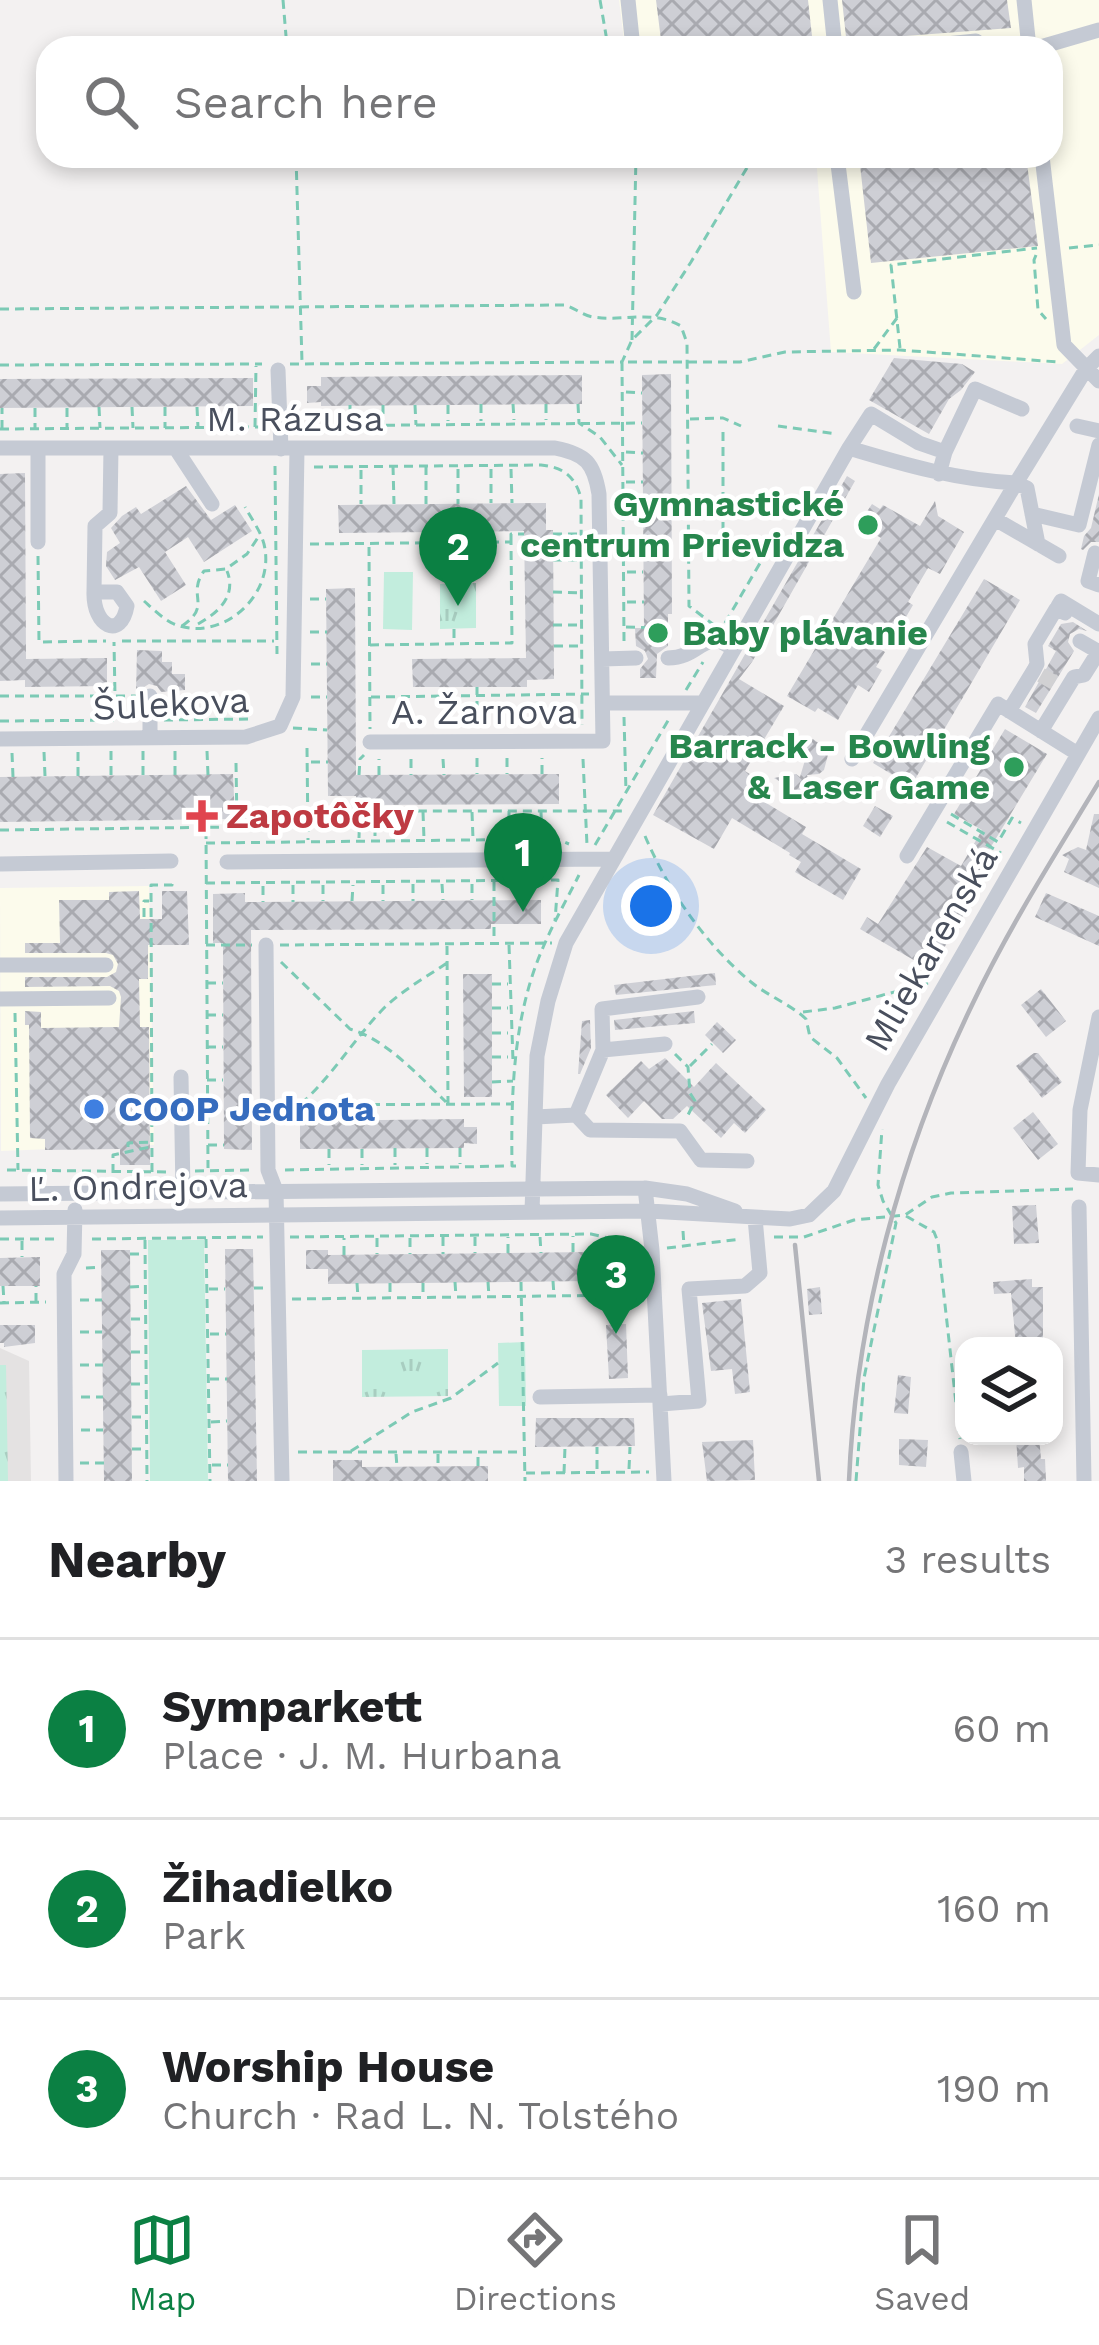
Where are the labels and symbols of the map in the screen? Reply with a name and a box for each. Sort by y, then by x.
street label: M. Rázusa [206,398,384,440]
place label: Gymnastické centrum Prievidza [520,483,844,566]
pin: 2 [419,507,497,606]
marker: Gymnastické centrum Prievidza [855,512,881,538]
place label: Baby plávanie [682,612,928,654]
marker: Baby plávanie [645,620,671,646]
street label: Šulekova [92,679,250,729]
street label: A. Žarnova [391,691,577,733]
place label: Barrack - Bowling & Laser Game [668,725,991,808]
marker: Barrack - Bowling & Laser Game [1001,754,1027,780]
place label: Zapotôčky [226,795,415,837]
marker: Zapotôčky [189,803,215,829]
pin: 1 [484,813,562,912]
street label: Mliekarenská [856,839,1006,1059]
your location [621,876,681,936]
place label: COOP Jednota [118,1088,375,1130]
marker: COOP Jednota [81,1096,107,1122]
street label: Ľ. Ondrejova [28,1164,248,1210]
pin: 3 [577,1235,655,1334]

